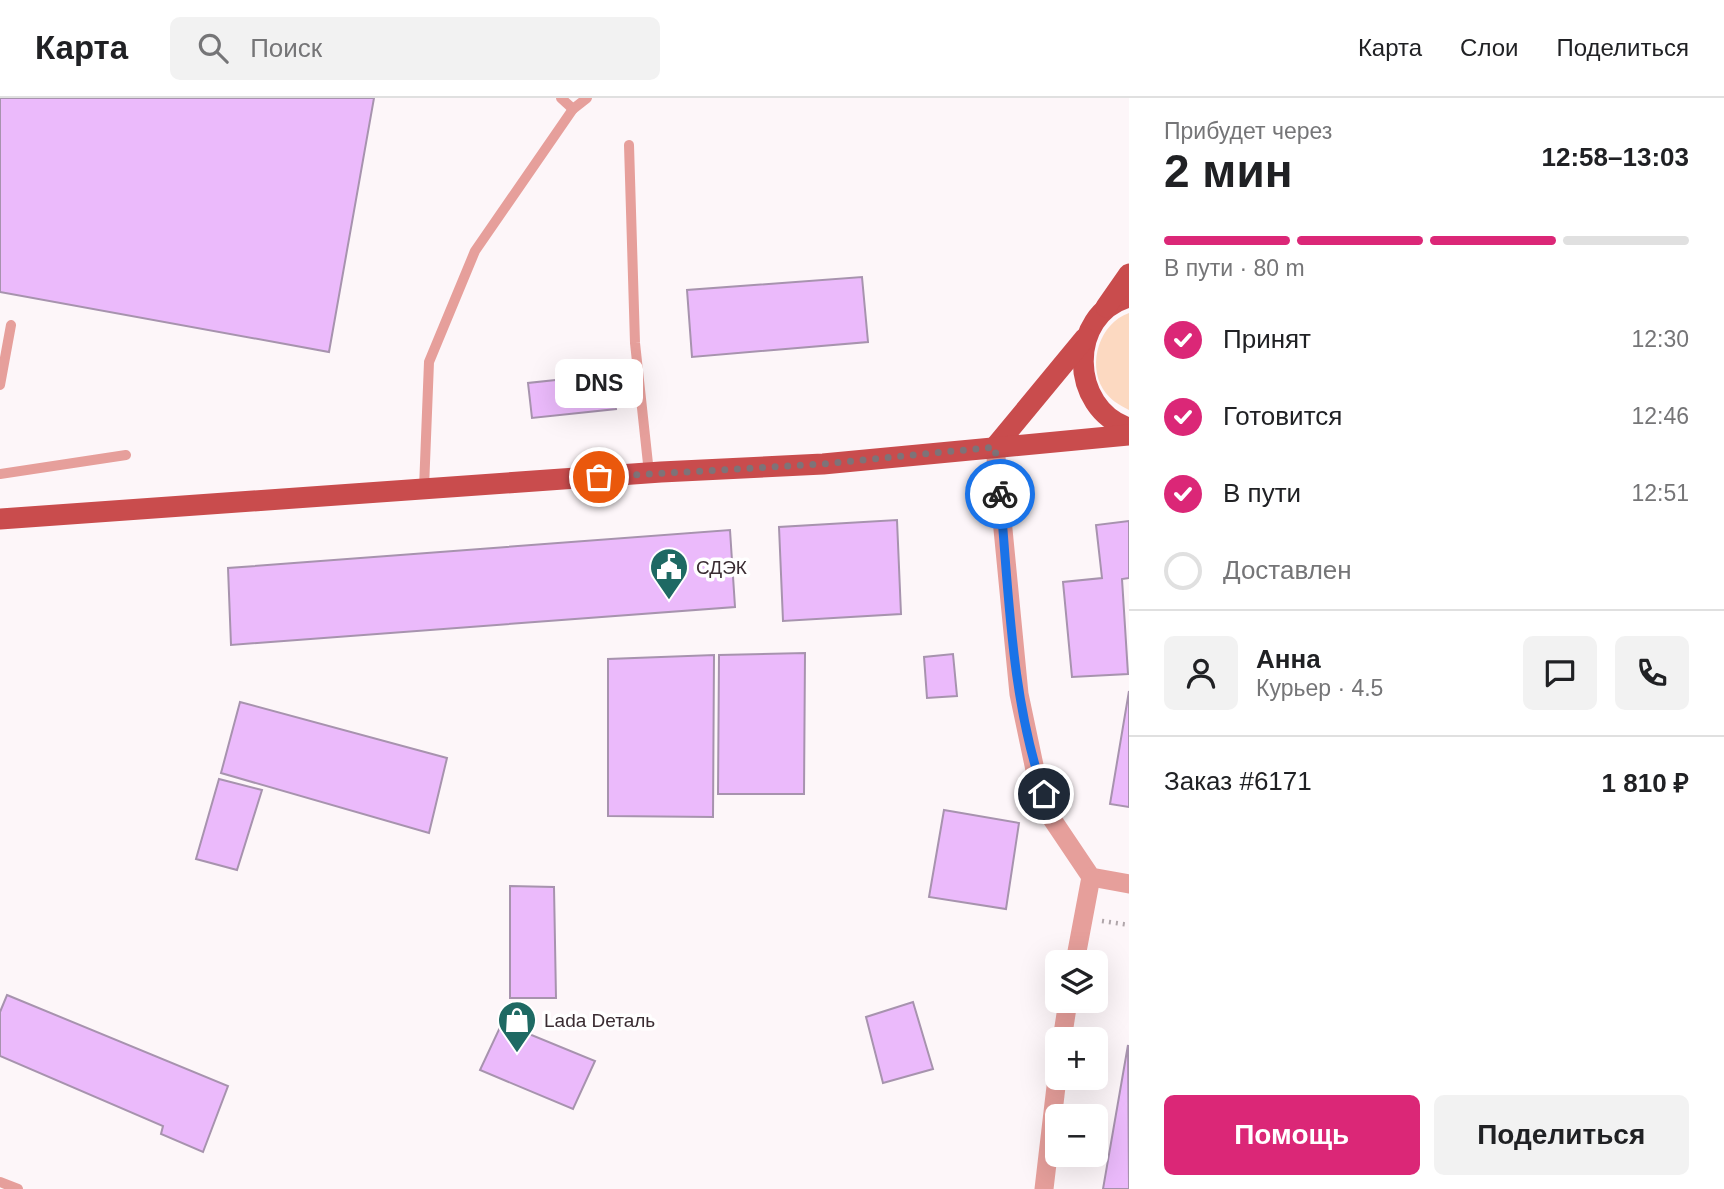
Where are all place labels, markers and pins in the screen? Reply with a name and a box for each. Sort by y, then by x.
callout: DNS [555,358,643,407]
pin [569,447,629,507]
public building icon: СДЭК [648,546,690,601]
place label: СДЭК [696,557,747,578]
pin [1014,764,1074,824]
shop icon: Lada Dеталь [496,999,538,1054]
place label: Lada Dеталь [544,1010,655,1031]

